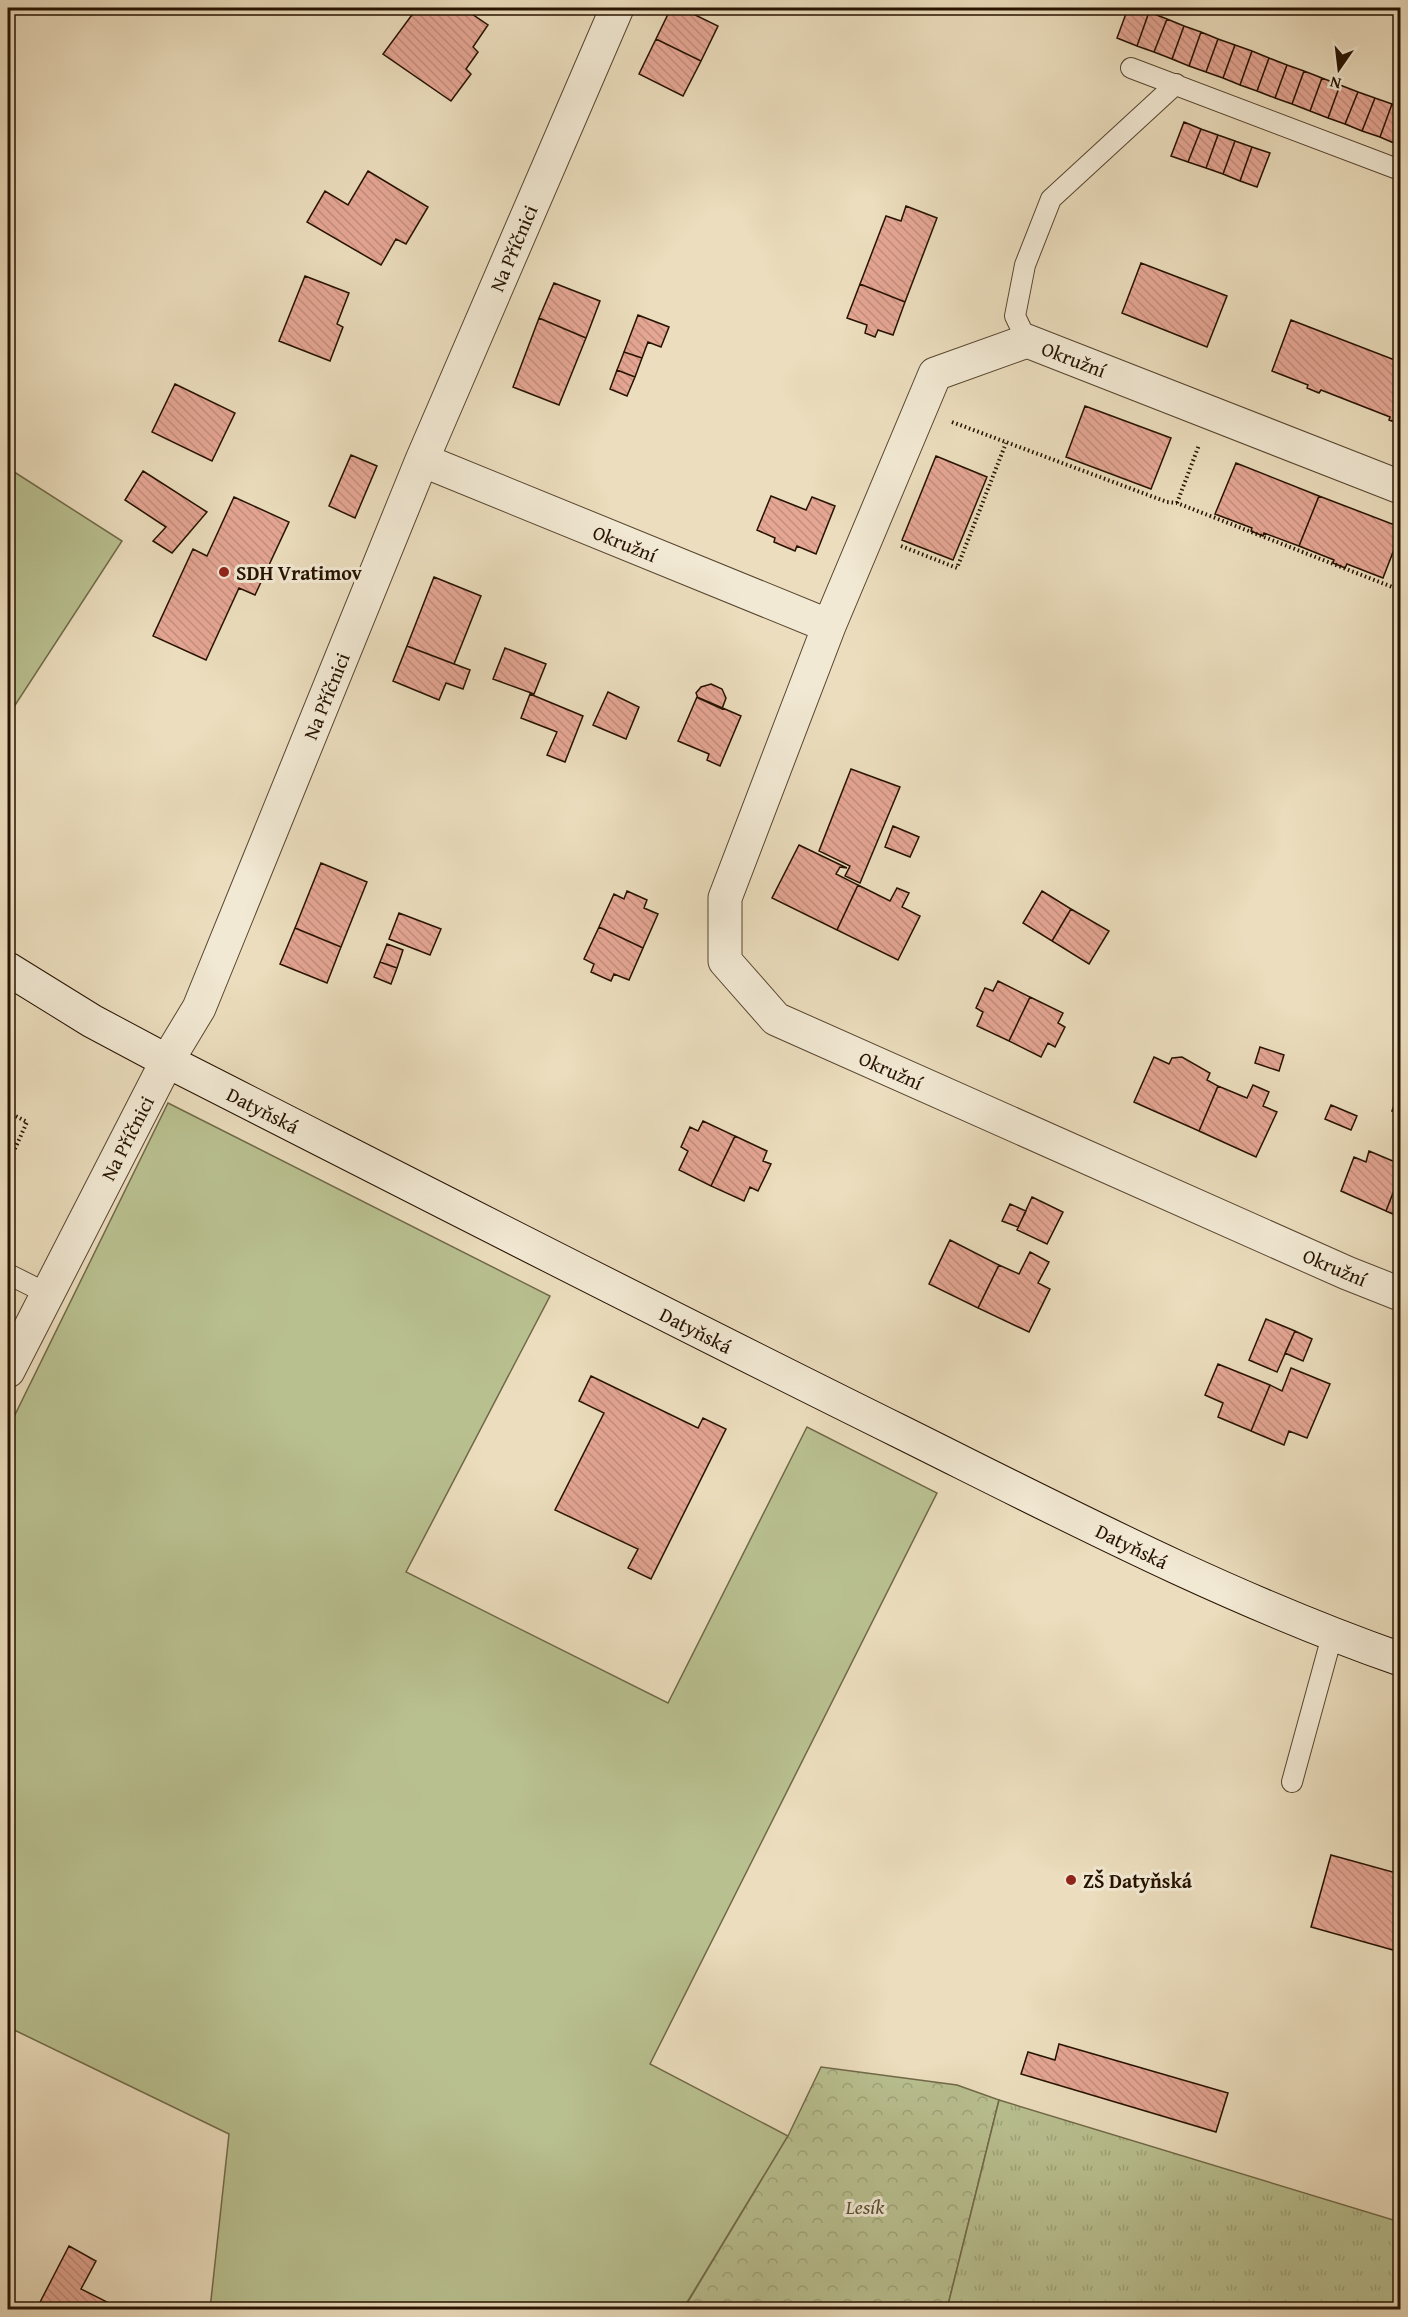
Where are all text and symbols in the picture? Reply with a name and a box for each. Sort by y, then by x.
north arrow [1309,39,1369,99]
text: N [1327,71,1343,96]
street label: Na Příčnici [482,200,544,296]
street label: Okružní [1038,333,1111,385]
street label: Okružní [589,517,662,569]
place label: SDH Vratimov [236,558,363,587]
marker: SDH Vratimov [217,565,231,579]
street label: Na Příčnici [295,648,357,744]
street label: Okružní [855,1043,928,1097]
street label: Datyňská [222,1080,305,1141]
street label: Na Příčnici [93,1090,161,1185]
street label: Okružní [1299,1241,1372,1294]
street label: Datyňská [655,1300,738,1361]
street label: Datyňská [1091,1516,1174,1576]
place label: ZŠ Datyňská [1083,1866,1193,1895]
marker: ZŠ Datyňská [1064,1873,1078,1887]
park label: Lesík [845,2192,885,2221]

